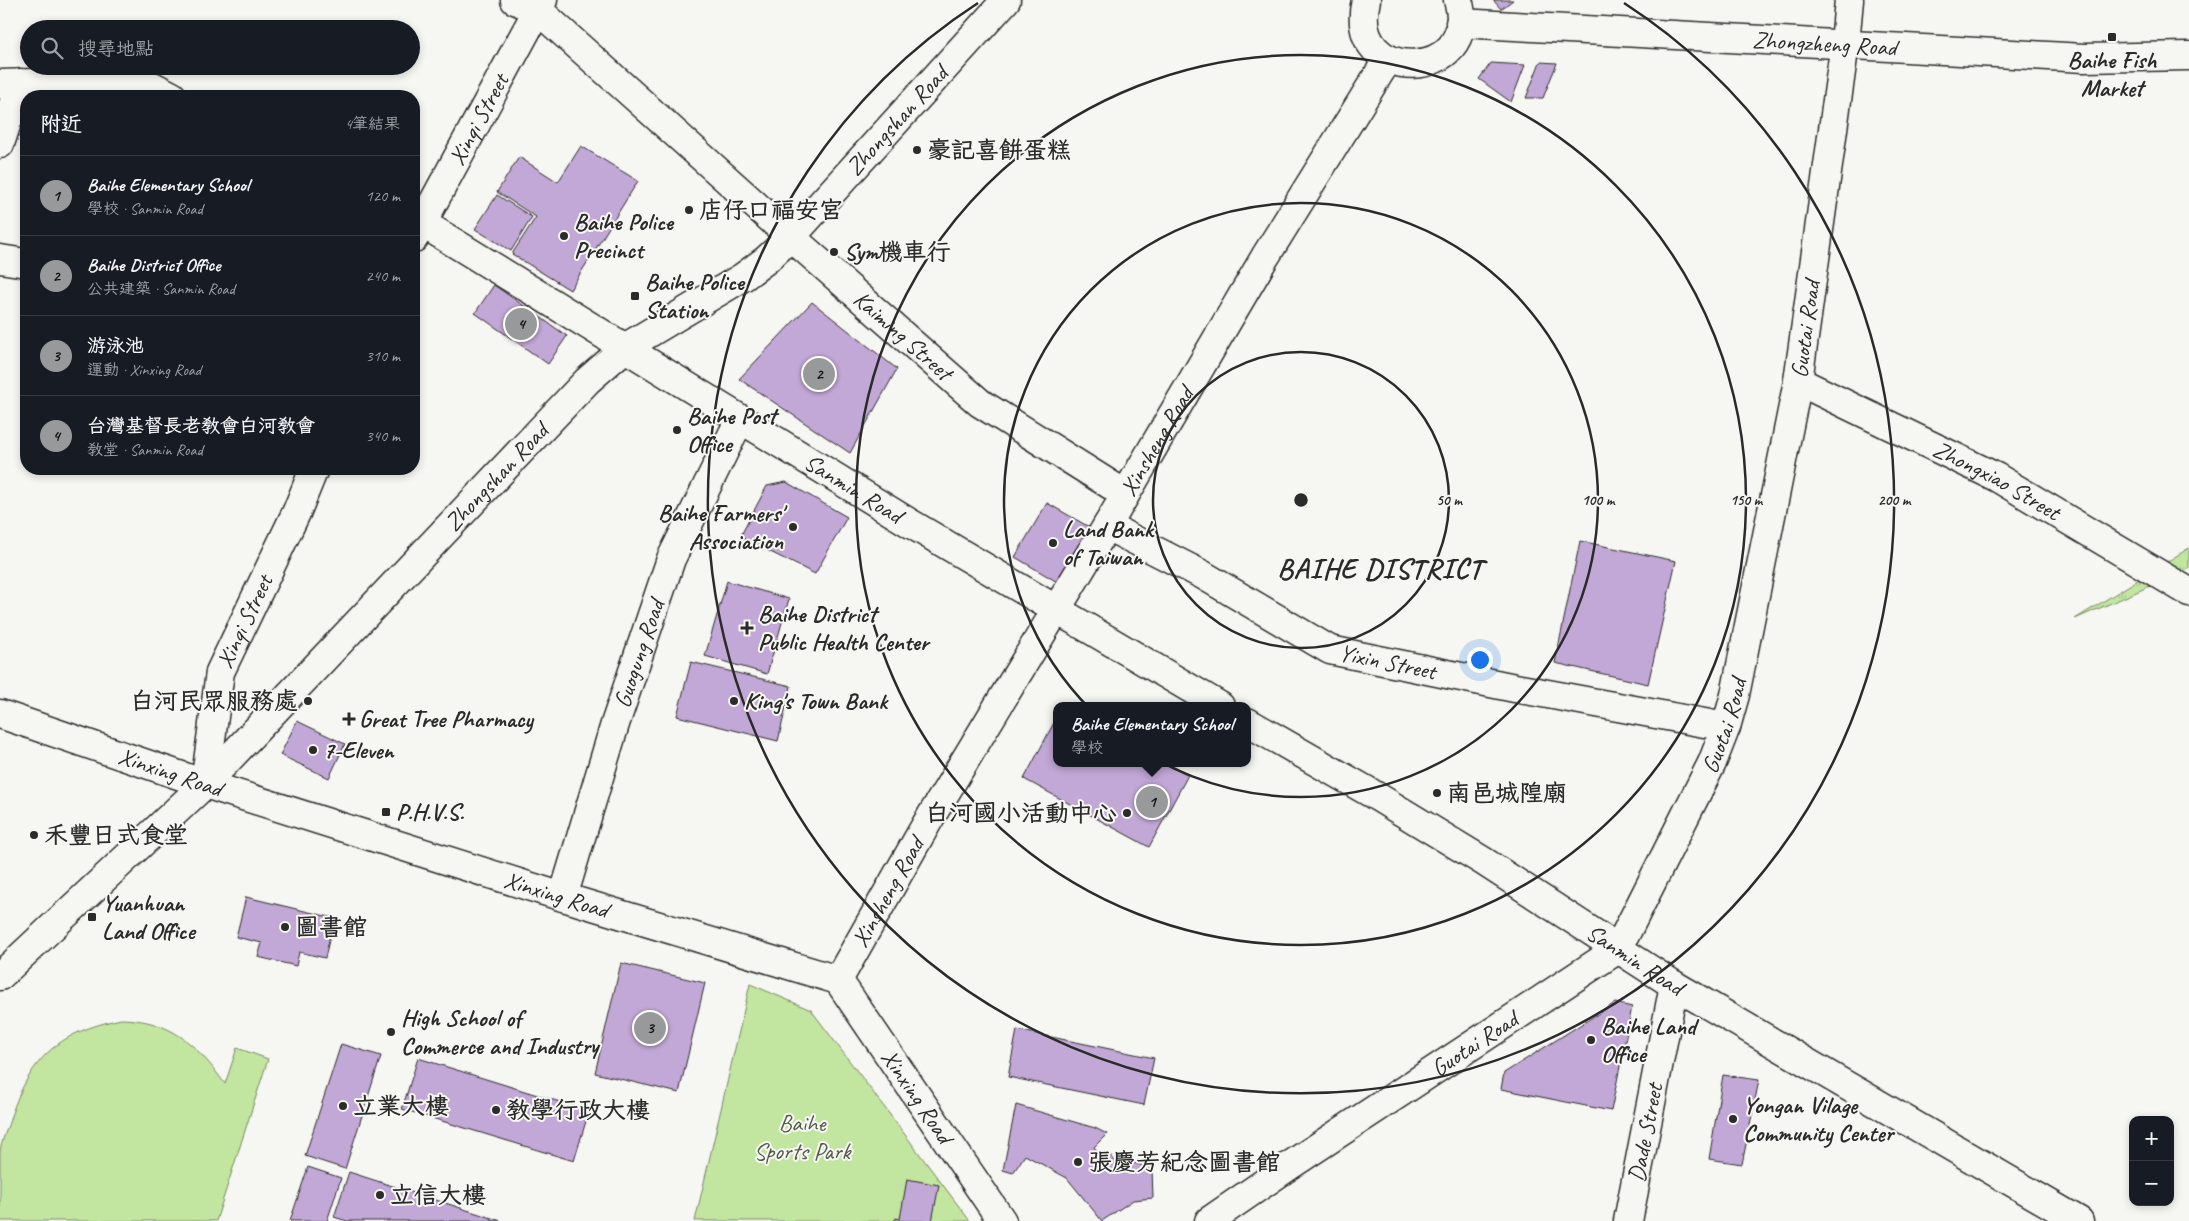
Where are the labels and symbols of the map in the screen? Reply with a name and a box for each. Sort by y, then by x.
street label: Zhongzheng Road [1752,24,1901,63]
marker: Baihe Fish Market [2106,31,2118,43]
place label: Baihe Fish Market [2068,45,2157,103]
street label: Zhongshan Road [839,57,956,182]
street label: Xinqi Street [441,67,516,170]
place label: 豪記喜餅蛋糕 [927,135,1071,165]
marker: 豪記喜餅蛋糕 [911,144,923,156]
place label: 店仔口福安宮 [699,195,843,225]
marker: 店仔口福安宮 [683,204,695,216]
place label: Baihe Police Precinct [574,207,675,265]
marker: Baihe Police Precinct [558,230,570,242]
place label: Sym機車行 [844,237,950,267]
marker: Sym機車行 [828,246,840,258]
place label: Baihe Police Station [645,267,746,325]
street label: Guotai Road [1784,275,1827,380]
street label: Kaiming Street [847,284,961,389]
marker: Baihe Police Station [629,290,641,302]
pin: 4 [505,305,537,343]
pin: 2 [803,355,835,393]
street label: Xinsheng Road [1113,378,1202,501]
place label: Baihe Post Office [687,401,780,459]
street label: Zhongshan Road [438,414,557,537]
marker: Baihe Post Office [671,424,683,436]
street label: Zhongxiao Street [1928,434,2067,528]
street label: Sanmin Road [799,447,911,532]
centre of rings [1292,491,1310,509]
text: 50 m [1436,491,1463,510]
text: 100 m [1582,491,1616,510]
text: 150 m [1730,491,1764,510]
text: 200 m [1878,491,1912,510]
place label: Baihe Farmers' Association [658,498,788,556]
place label: Land Bank of Taiwan [1063,514,1155,572]
marker: Baihe Farmers' Association [787,521,799,533]
marker: Land Bank of Taiwan [1047,537,1059,549]
district label: BAIHE DISTRICT [1277,550,1488,587]
street label: Xinqi Street [209,568,280,673]
street label: Guogung Road [607,592,672,711]
place label: Baihe District Public Health Center [758,599,931,657]
marker: Baihe District Public Health Center [740,621,754,635]
street label: Yixin Street [1337,637,1440,687]
your location [1467,647,1493,673]
street label: Guotai Road [1694,673,1754,778]
place label: 白河民眾服務處 [130,686,298,716]
place label: King's Town Bank [744,686,889,716]
marker: 白河民眾服務處 [302,695,314,707]
marker: King's Town Bank [728,695,740,707]
place label: Great Tree Pharmacy [359,704,535,734]
marker: Great Tree Pharmacy [343,713,355,725]
place label: 7-Eleven [323,735,396,765]
street label: Xinxing Road [115,741,229,804]
marker: 7-Eleven [307,744,319,756]
place label: 南邑城隍廟 [1447,778,1567,808]
pin: 1 [1136,783,1168,821]
marker: 南邑城隍廟 [1431,787,1443,799]
place label: P.H.V.S. [396,797,465,827]
place label: 白河國小活動中心 [925,798,1117,828]
marker: P.H.V.S. [380,806,392,818]
marker: 白河國小活動中心 [1121,807,1133,819]
place label: 禾豐日式食堂 [44,820,188,850]
marker: 禾豐日式食堂 [28,829,40,841]
street label: Xinsheng Road [845,829,933,952]
street label: Xinxing Road [501,864,615,926]
place label: Yuanhuan Land Office [102,888,196,946]
marker: Yuanhuan Land Office [86,911,98,923]
place label: 圖書館 [295,912,367,942]
street label: Sanmin Road [1581,917,1692,1004]
marker: 圖書館 [279,921,291,933]
street label: Guotai Road [1425,1002,1526,1083]
place label: High School of Commerce and Industry [401,1003,601,1061]
pin: 3 [634,1009,666,1047]
place label: Baihe Land Office [1601,1011,1700,1069]
marker: High School of Commerce and Industry [385,1026,397,1038]
marker: Baihe Land Office [1585,1034,1597,1046]
street label: Xinxing Road [875,1044,962,1152]
street label: Dade Street [1621,1079,1670,1184]
place label: Yongan Vilage Community Center [1743,1090,1895,1148]
place label: 立業大樓 [353,1091,449,1121]
place label: 教學行政大樓 [506,1095,650,1125]
marker: 立業大樓 [337,1100,349,1112]
marker: 教學行政大樓 [490,1104,502,1116]
park label: Baihe Sports Park [754,1108,853,1166]
marker: Yongan Vilage Community Center [1727,1113,1739,1125]
place label: 張慶芳紀念圖書館 [1088,1147,1280,1177]
marker: 張慶芳紀念圖書館 [1072,1156,1084,1168]
place label: 立信大樓 [390,1180,486,1210]
marker: 立信大樓 [374,1189,386,1201]

